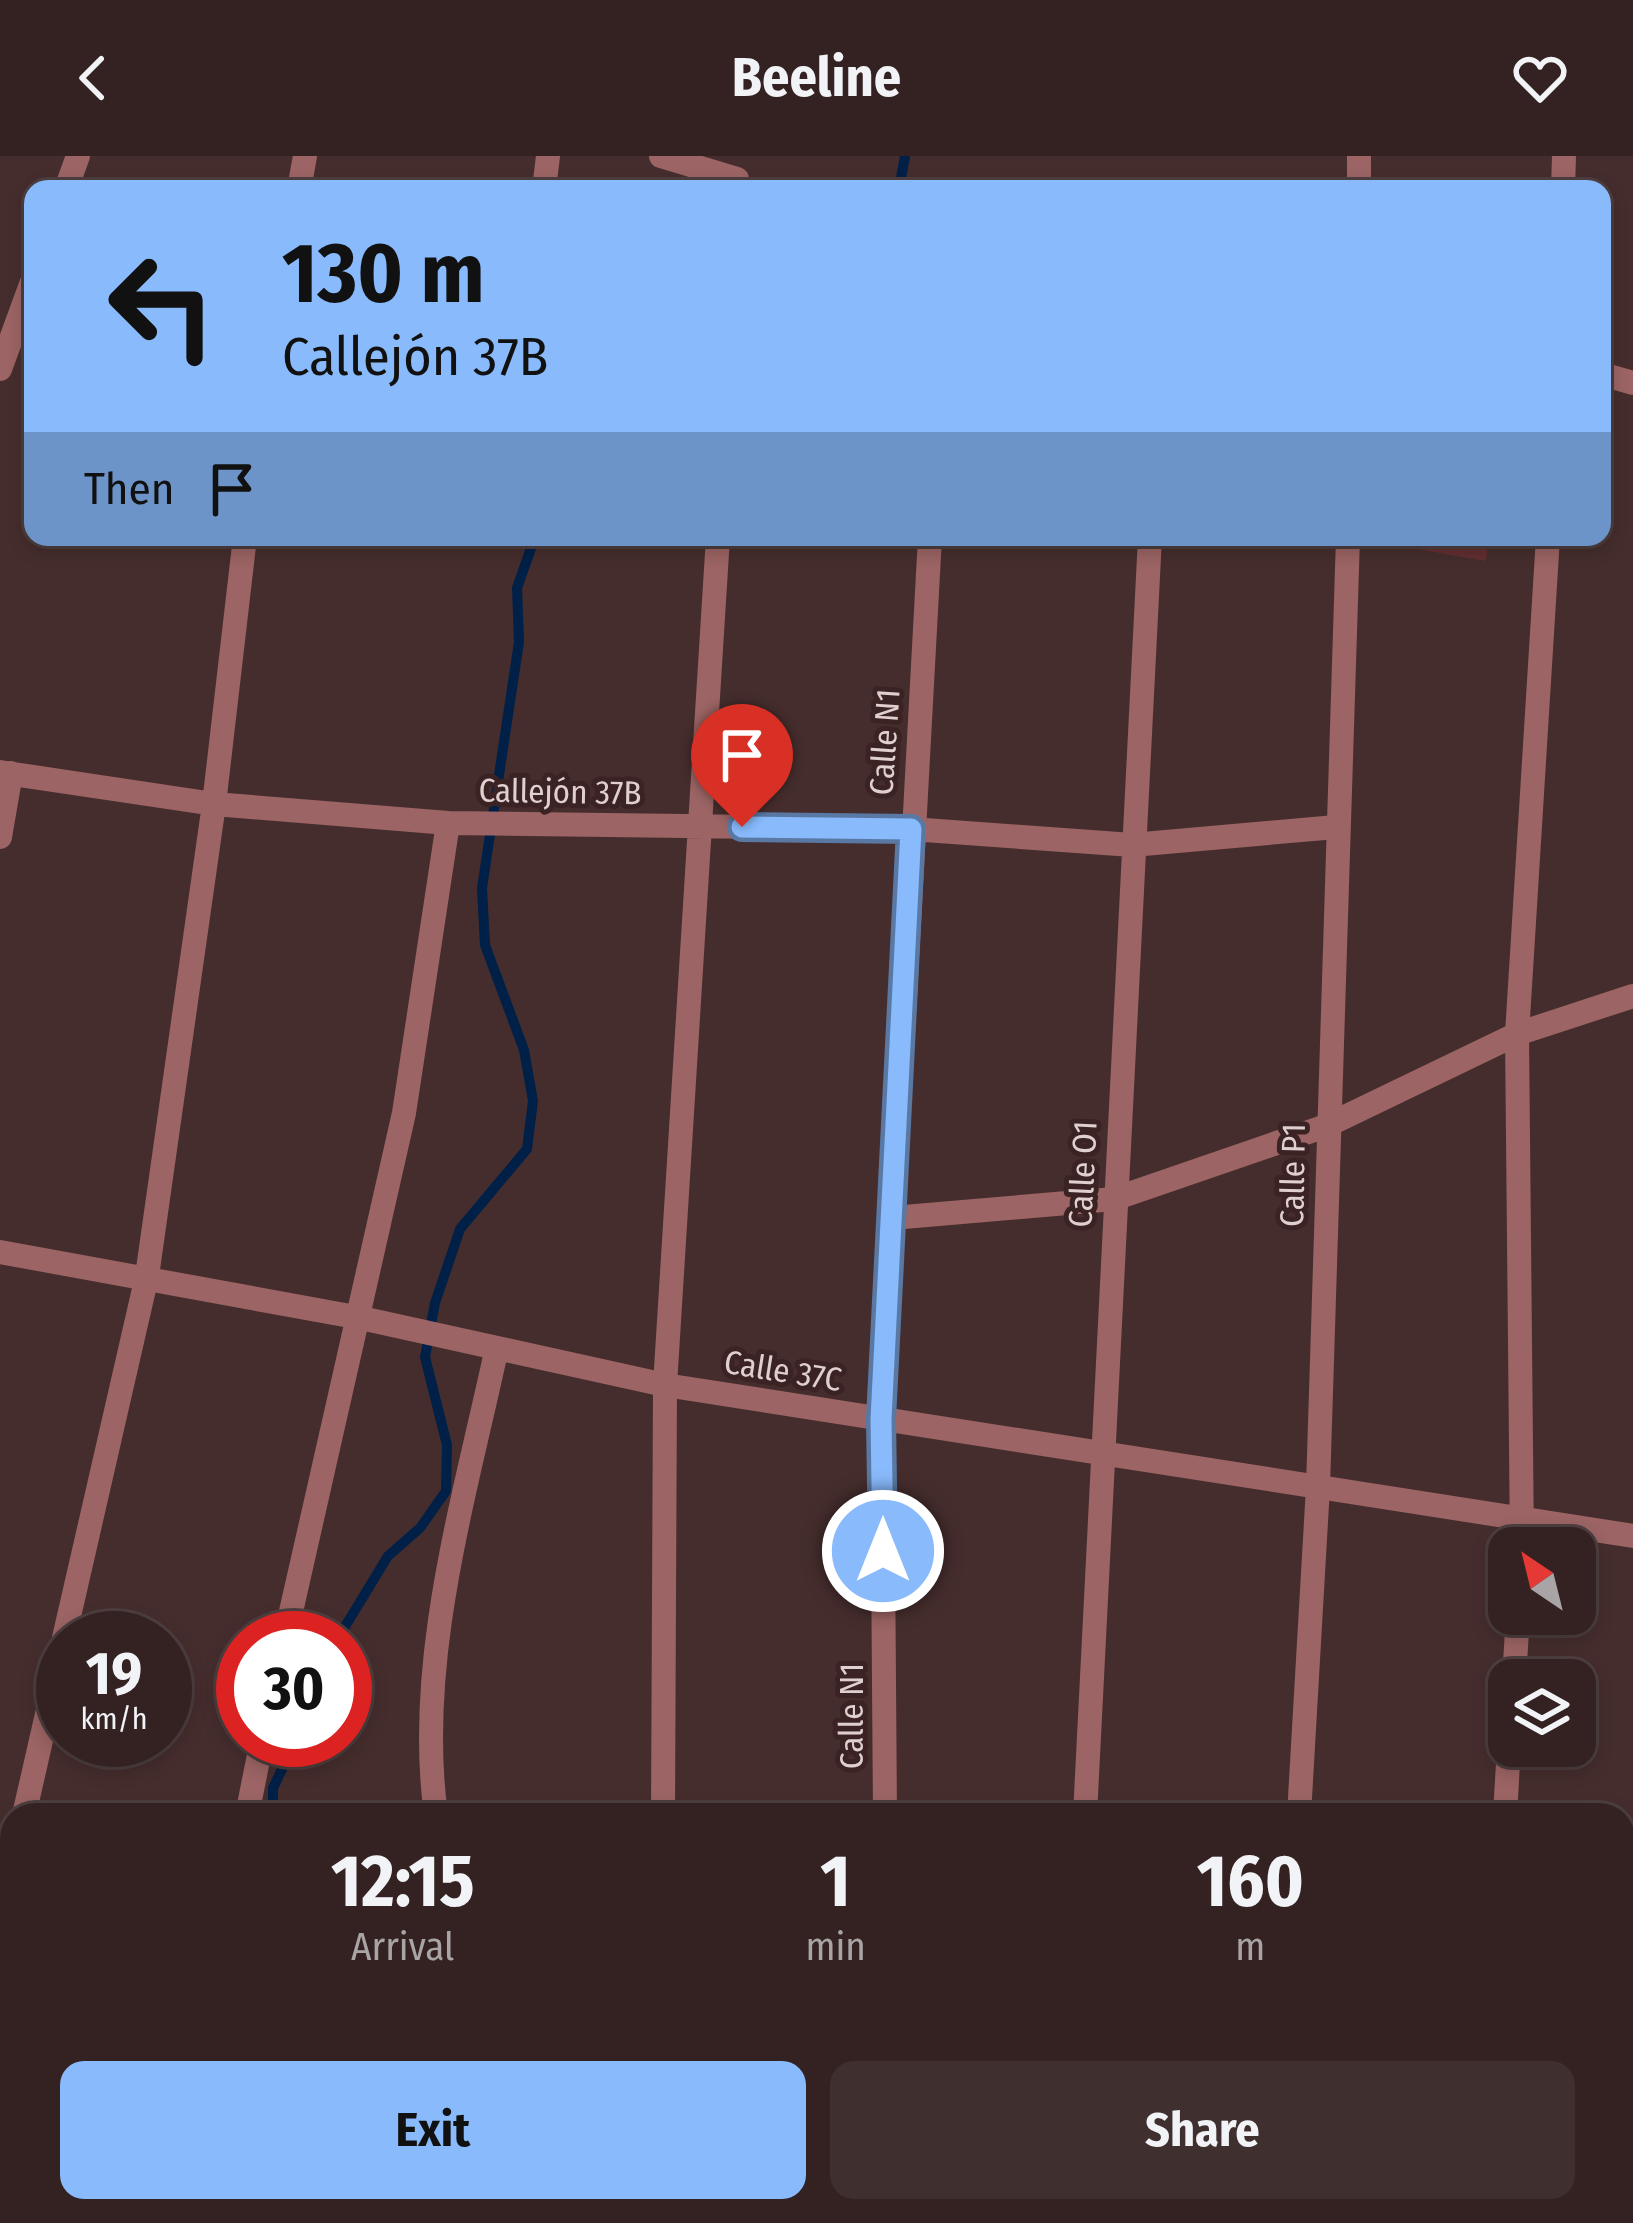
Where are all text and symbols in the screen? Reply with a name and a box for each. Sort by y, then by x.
icon: back [60,45,126,111]
icon: heart [1507,45,1573,111]
text: Beeline [732,46,901,110]
text: 130 m [282,223,485,324]
icon: left [84,228,240,384]
text: Callejón 37B [282,325,548,389]
icon: arrive [199,456,265,522]
text: Then [84,462,175,516]
street label: Calle N1 [861,688,909,797]
pin [691,704,793,827]
icon: arrive [709,722,775,788]
street label: Callejón 37B [478,771,642,813]
street label: Calle O1 [1060,1120,1106,1228]
street label: Calle P1 [1272,1123,1314,1227]
street label: Calle 37C [721,1342,845,1400]
position arrow [820,1488,946,1614]
north arrow [1488,1527,1596,1635]
map controls [1488,1527,1596,1767]
speed limit sign: 30 [216,1611,372,1767]
text: 19 [86,1638,142,1710]
button: layers [1488,1659,1596,1767]
street label: Calle N1 [832,1663,872,1769]
text: km/h [81,1701,147,1737]
text: 12:15 [331,1839,475,1925]
text: 1 [820,1839,851,1925]
text: 160 [1197,1839,1304,1925]
text: Arrival [351,1924,454,1970]
text: min [805,1924,866,1970]
text: m [1235,1924,1265,1970]
button: Exit [60,2061,806,2199]
button: Share [830,2061,1575,2199]

